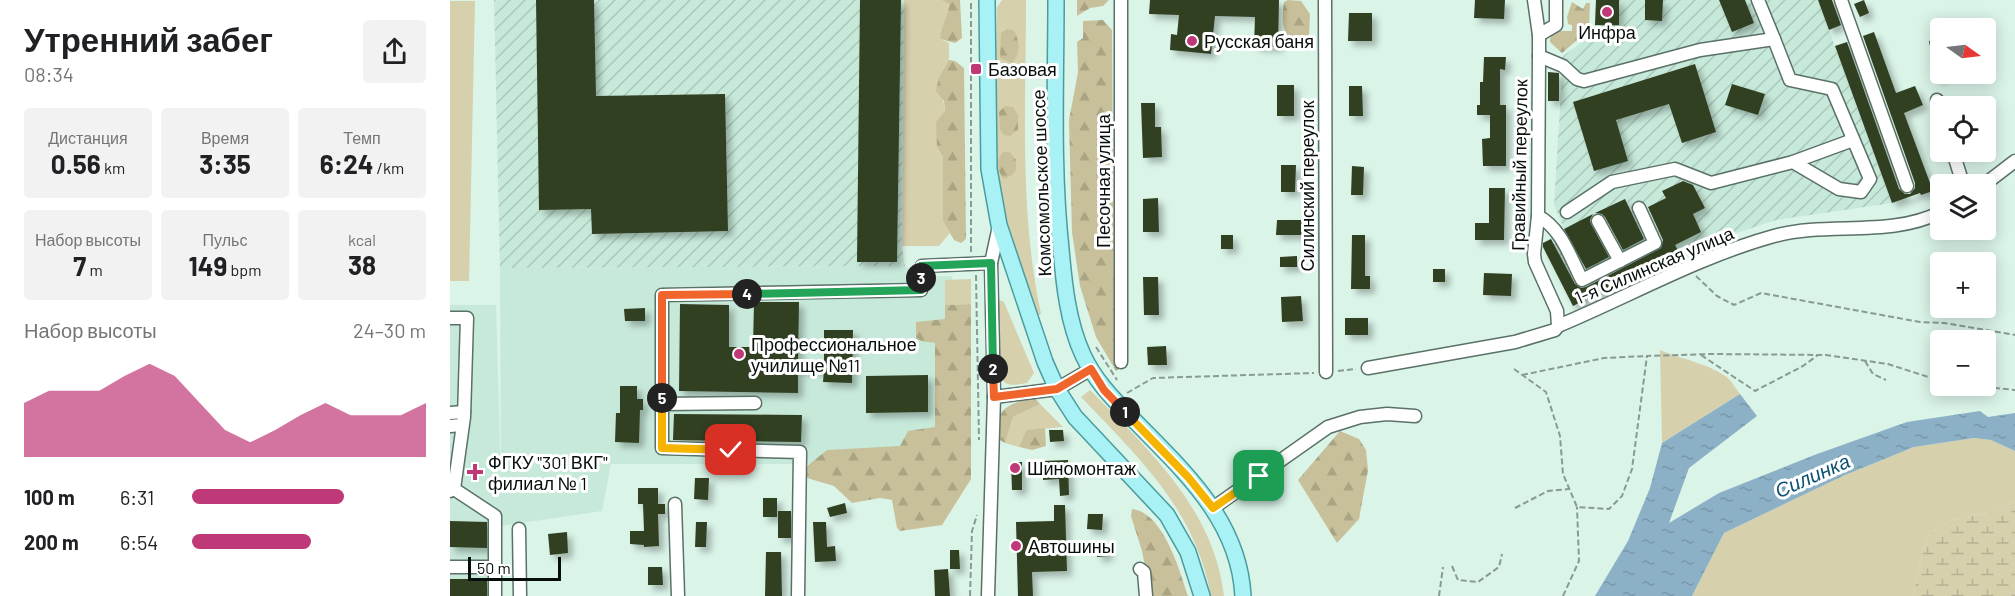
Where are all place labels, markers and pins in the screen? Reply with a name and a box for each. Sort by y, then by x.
marker: Инфра [1600,5,1614,19]
place label: Инфра [1578,21,1637,43]
place label: Русская баня [1204,30,1314,52]
marker: Русская баня [1185,34,1199,48]
place label: Базовая [988,58,1057,80]
marker: Базовая [969,62,983,76]
pin: 3 [906,263,936,293]
pin: 4 [732,279,762,309]
place label: Профессиональное училище №11 [751,333,917,376]
marker: Профессиональное училище №11 [732,347,746,361]
pin: 2 [978,354,1008,384]
pin: 5 [647,383,677,413]
pin: 1 [1110,397,1140,427]
pin [705,424,756,475]
pin [1233,450,1284,501]
place label: ФГКУ "301 ВКГ" филиал № 1 [488,451,608,494]
place label: Шиномонтаж [1027,457,1136,479]
marker: Шиномонтаж [1008,461,1022,475]
marker: ФГКУ "301 ВКГ" филиал № 1 [466,463,484,481]
place label: Автошины [1028,535,1115,557]
marker: Автошины [1009,539,1023,553]

